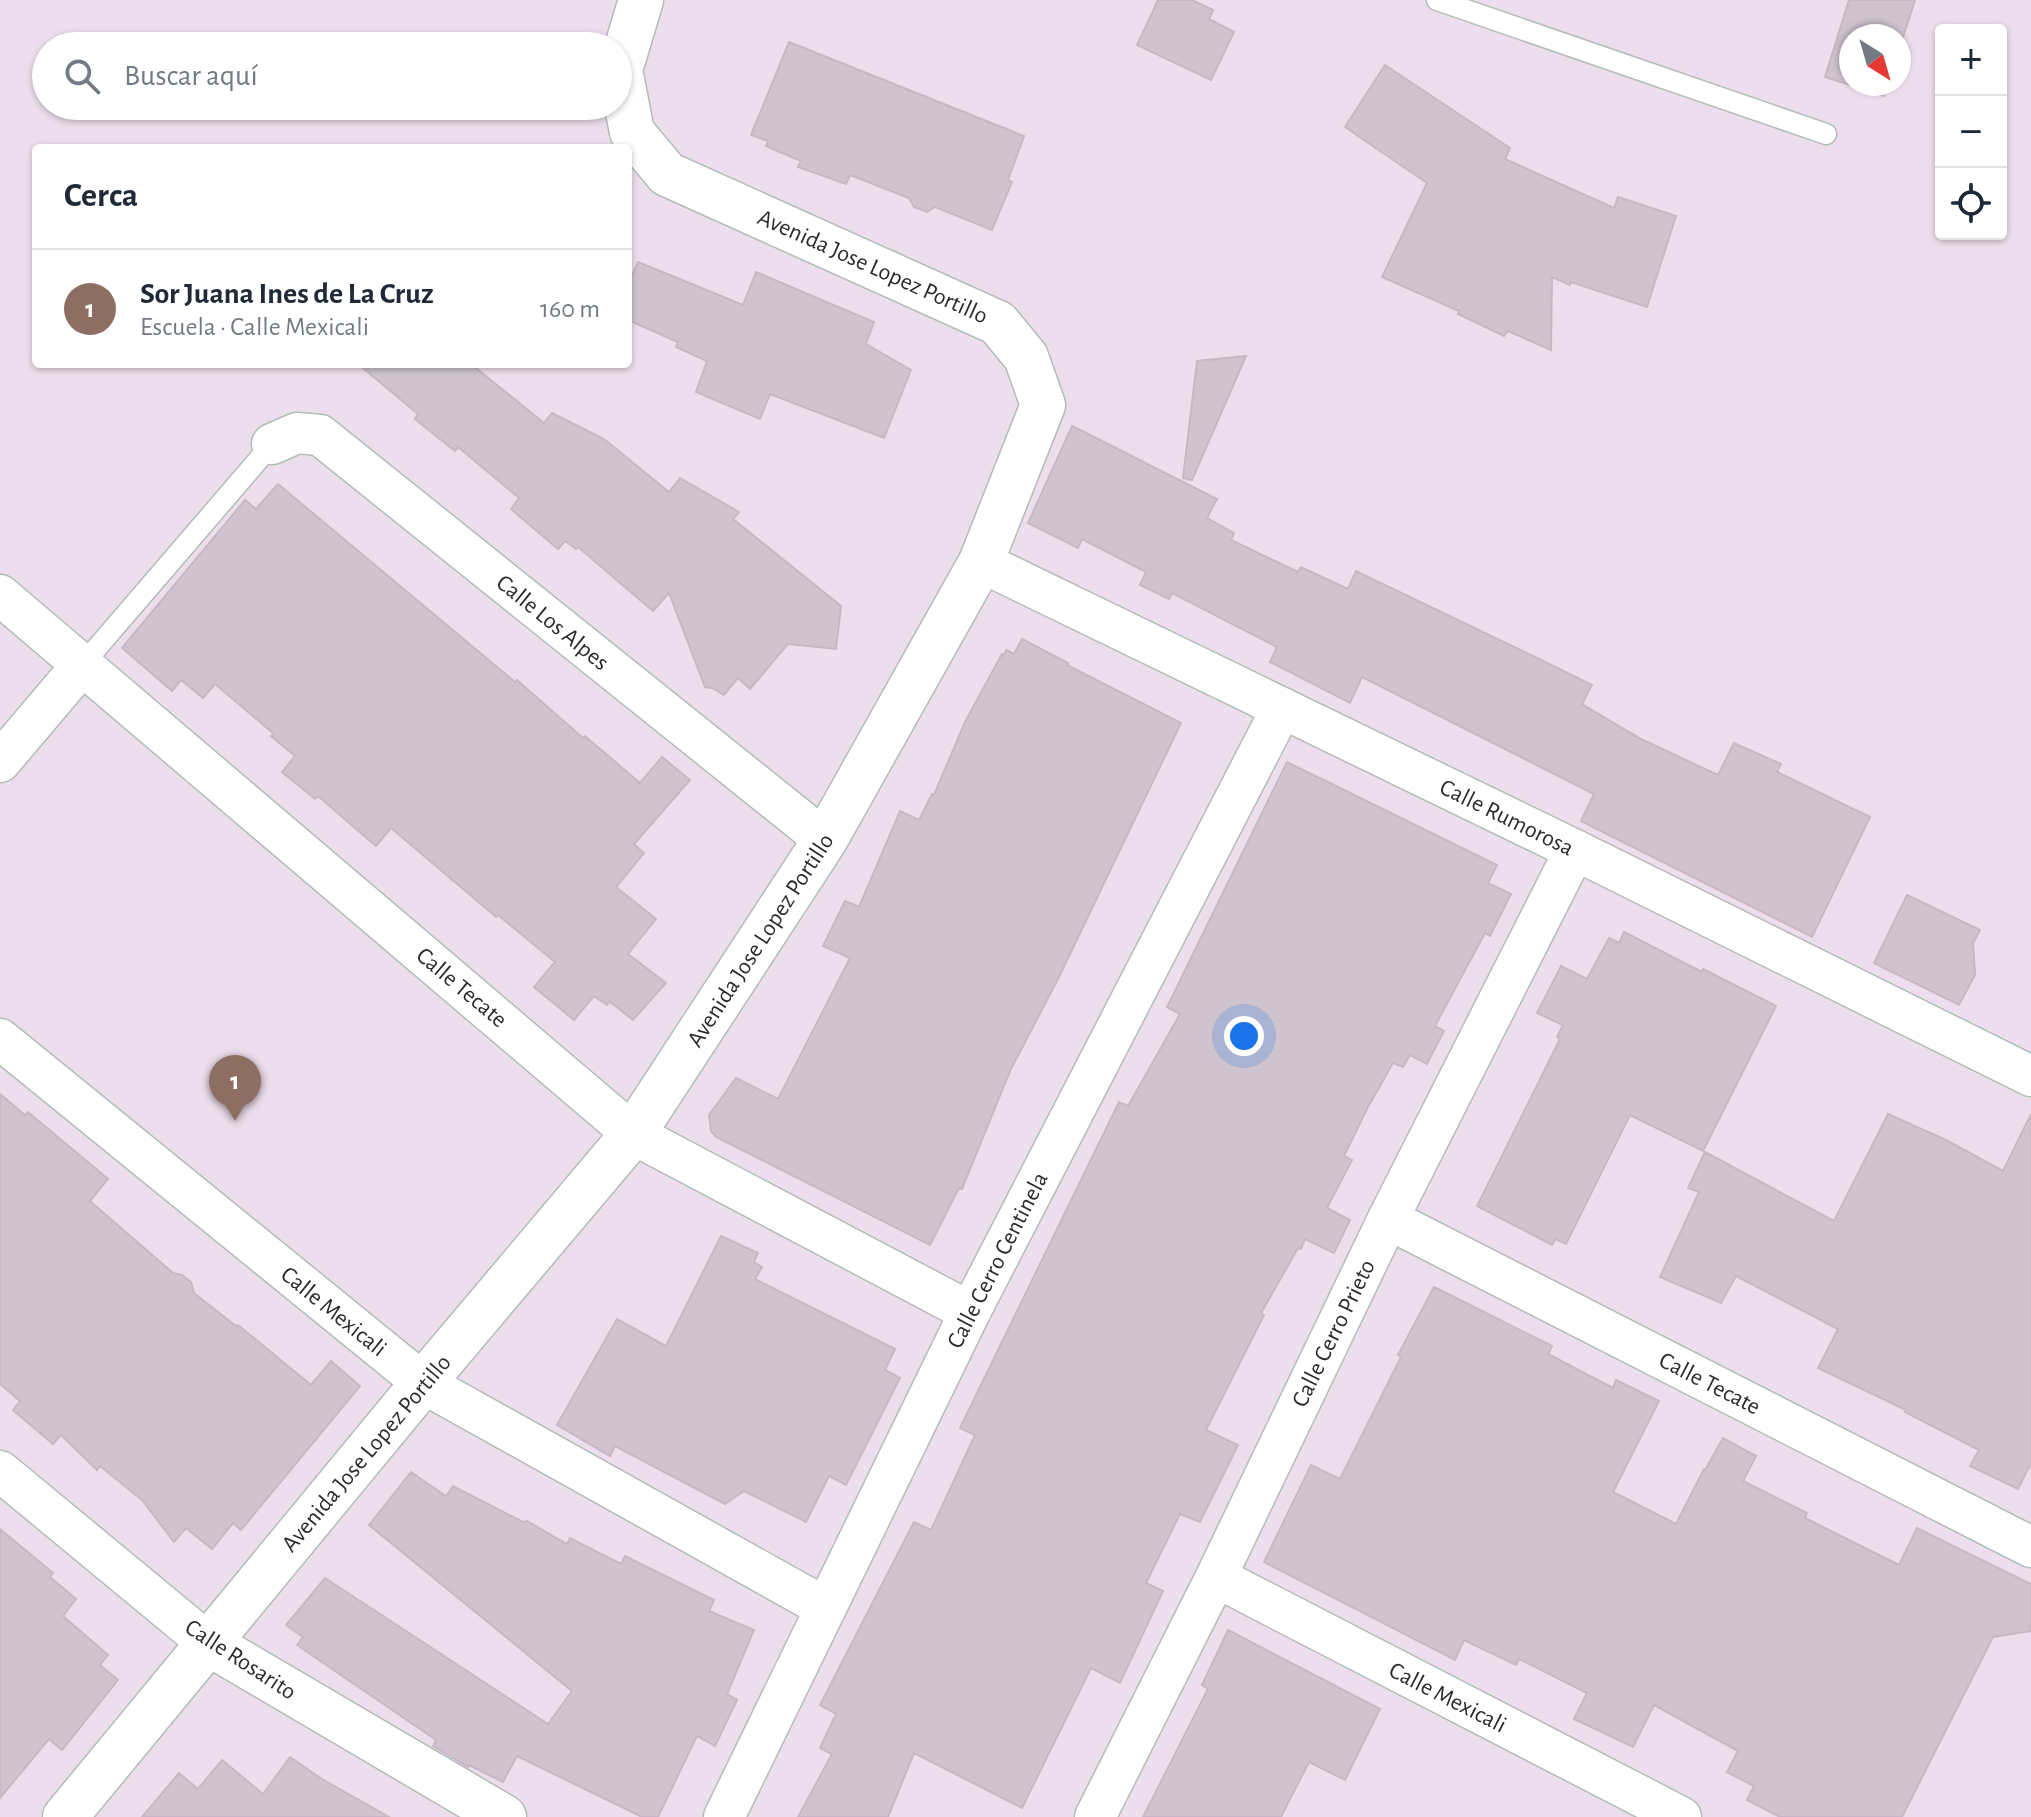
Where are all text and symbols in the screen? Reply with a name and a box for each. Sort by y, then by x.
north arrow [1839,24,1911,96]
map controls [1935,24,2007,240]
button: + [1935,24,2007,96]
search box [32,32,632,120]
icon: search [60,54,104,98]
text: Buscar aquí [124,61,258,91]
button: − [1935,96,2007,168]
button: locate [1935,168,2007,240]
text: Cerca [64,179,138,213]
street label: Avenida Jose Lopez Portillo [754,205,991,329]
text: Sor Juana Ines de La Cruz [140,279,434,309]
text: 1 [85,296,95,322]
text: 160 m [540,296,600,322]
text: Escuela · Calle Mexicali [140,314,369,340]
street label: Calle Los Alpes [492,570,613,675]
street label: Calle Rumorosa [1436,775,1577,861]
street label: Avenida Jose Lopez Portillo [683,830,839,1052]
street label: Calle Tecate [411,943,511,1032]
your location [1224,1016,1264,1056]
pin: 1 [209,1055,261,1121]
street label: Calle Cerro Centinela [943,1169,1053,1352]
street label: Calle Cerro Prieto [1288,1256,1380,1411]
street label: Calle Mexicali [276,1262,391,1361]
street label: Calle Tecate [1655,1348,1764,1420]
street label: Avenida Jose Lopez Portillo [278,1351,456,1557]
street label: Calle Rosarito [181,1615,300,1705]
street label: Calle Mexicali [1385,1658,1510,1738]

